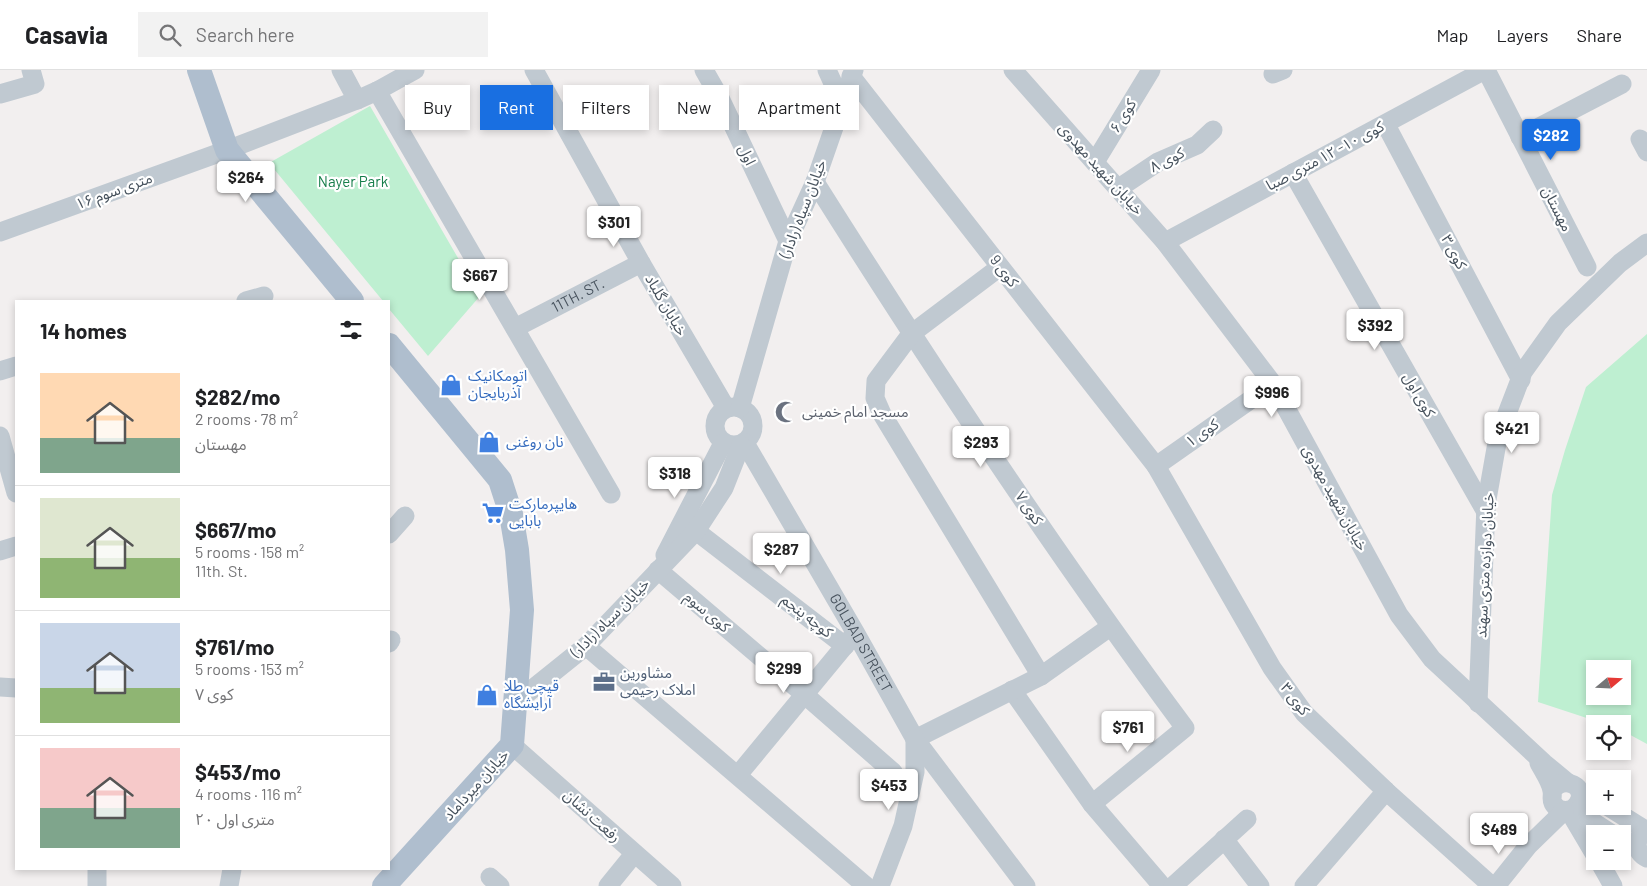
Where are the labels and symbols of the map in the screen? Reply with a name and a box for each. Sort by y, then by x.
street label: کوی ۶ [1105,95,1141,136]
street label: کوی ۱۰- ۱۲ متری صبا [1263,116,1388,195]
street label: خیابان شهید مهدوی [1055,118,1148,219]
pin: $282 [1521,118,1581,161]
street label: اول [734,141,760,168]
street label: کوی ۸ [1146,142,1188,176]
street label: خیابان سپاه (رادار) [775,157,831,262]
pin: $264 [216,160,276,203]
street label: ۱۶ متری سوم [73,168,155,215]
park label: Nayer Park [318,172,389,190]
street label: مهستان [1538,183,1577,235]
pin: $301 [584,206,644,248]
street label: کوی ۳ [1438,231,1472,273]
street label: کوی 9 [986,251,1023,291]
pin: $667 [450,258,510,301]
street label: خیابان گلباد [641,271,692,339]
street label: 11TH. ST. [548,274,607,316]
pin: $392 [1345,308,1405,351]
place label: اتومکانیک آذربایجان [468,366,527,402]
street label: کوی اول [1399,369,1440,421]
shop icon: اتومکانیک آذربایجان [438,372,464,398]
pin: $996 [1242,376,1302,418]
mosque icon: مسجد امام خمینی [773,399,799,425]
place label: مسجد امام خمینی [802,402,909,423]
pin: $421 [1482,412,1542,454]
street label: کوی ۱ [1181,414,1223,451]
pin: $293 [951,426,1011,468]
shop icon: نان روغنی [476,429,502,455]
place label: نان روغنی [506,432,564,451]
street label: خیابان شهید مهدوی [1299,442,1372,554]
pin: $318 [645,456,705,499]
street label: کوی ۷ [1011,487,1048,529]
street label: خیابان دوازده متری سهند [1471,492,1498,638]
place label: هایپرمارکت بابایی [509,494,577,530]
supermarket icon: هایپرمارکت بابایی [480,500,506,526]
pin: $287 [751,532,811,575]
street label: خیابان سپاه (رادار) [565,574,654,663]
street label: کوی سوم [679,587,735,638]
street label: کوچه پنجم [777,590,837,644]
street label: GOLBAD STREET [827,590,897,695]
pin: $299 [754,652,814,694]
north arrow [1586,660,1631,705]
place label: مشاورین املاک رحیمی [620,663,696,699]
office icon: مشاورین املاک رحیمی [591,669,617,695]
place label: قیچی طلا آرایشگاه [504,676,559,712]
street label: کوی ۳ [1277,679,1315,719]
shop icon: قیچی طلا آرایشگاه [474,682,500,708]
pin: $761 [1098,710,1158,753]
street label: خیابان میرداماد [439,745,513,824]
pin: $453 [859,768,919,811]
street label: رفعت نشان [560,785,625,846]
pin: $489 [1469,812,1529,855]

